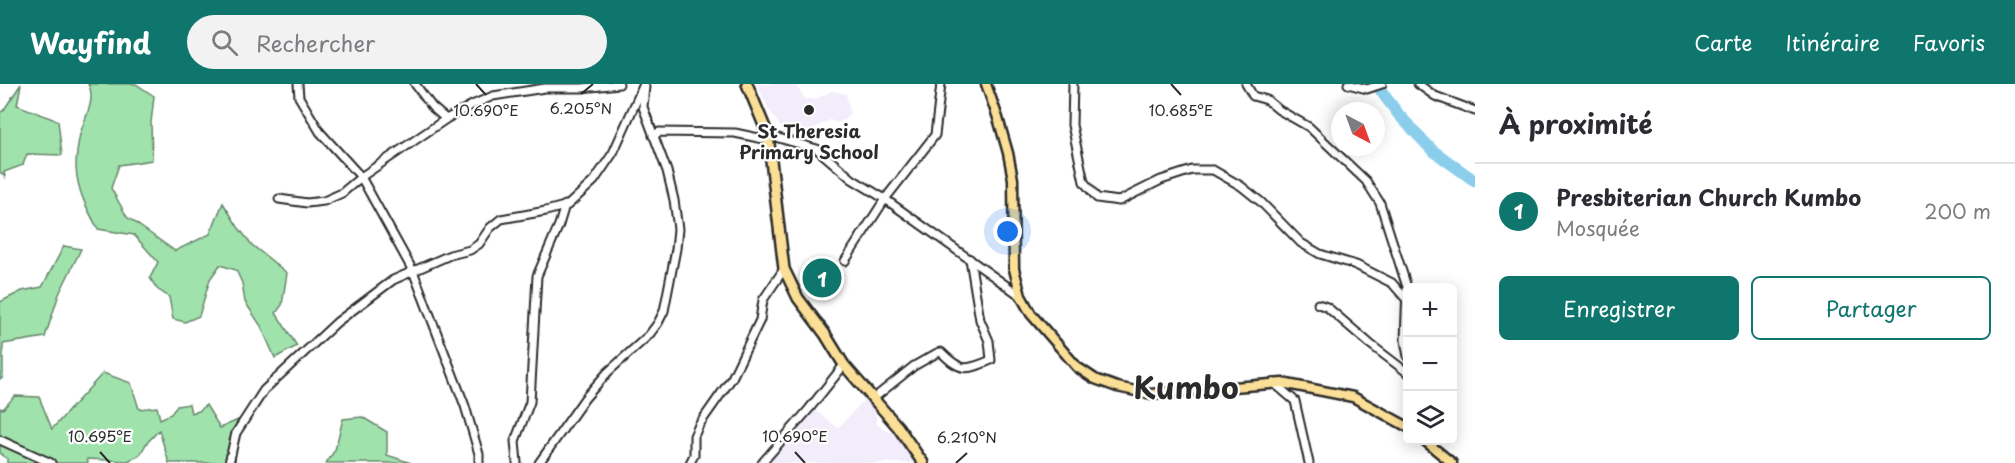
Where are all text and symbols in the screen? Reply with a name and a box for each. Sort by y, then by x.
search box [187,15,607,69]
text: Wayfind [30,21,151,64]
icon: search [208,26,241,59]
text: Rechercher [256,26,375,59]
text: Carte [1694,26,1753,58]
text: Itinéraire [1786,26,1880,58]
text: Favoris [1913,26,1985,58]
text: 6.205°N [550,96,612,119]
text: 10.690°E [453,98,519,121]
text: 10.685°E [1149,98,1213,121]
north arrow [1331,102,1385,156]
marker: St Theresia Primary School [802,103,816,117]
text: À proximité [1499,104,1653,143]
place label: St Theresia Primary School [739,117,879,165]
text: Presbiterian Church Kumbo [1556,180,1861,213]
text: 1 [1514,196,1523,226]
text: 200 m [1924,196,1991,226]
text: Mosquée [1556,213,1640,243]
your location [993,217,1022,246]
pin: 1 [802,256,842,300]
button: Enregistrer [1499,276,1739,340]
button: Partager [1751,276,1991,340]
map controls [1403,283,1457,445]
button: + [1403,283,1457,337]
button: − [1403,337,1457,391]
district label: Kumbo [1133,364,1239,409]
button: layers [1403,391,1457,445]
text: 10.695°E [68,424,132,447]
text: 10.690°E [762,424,828,447]
text: 6.210°N [937,425,997,448]

